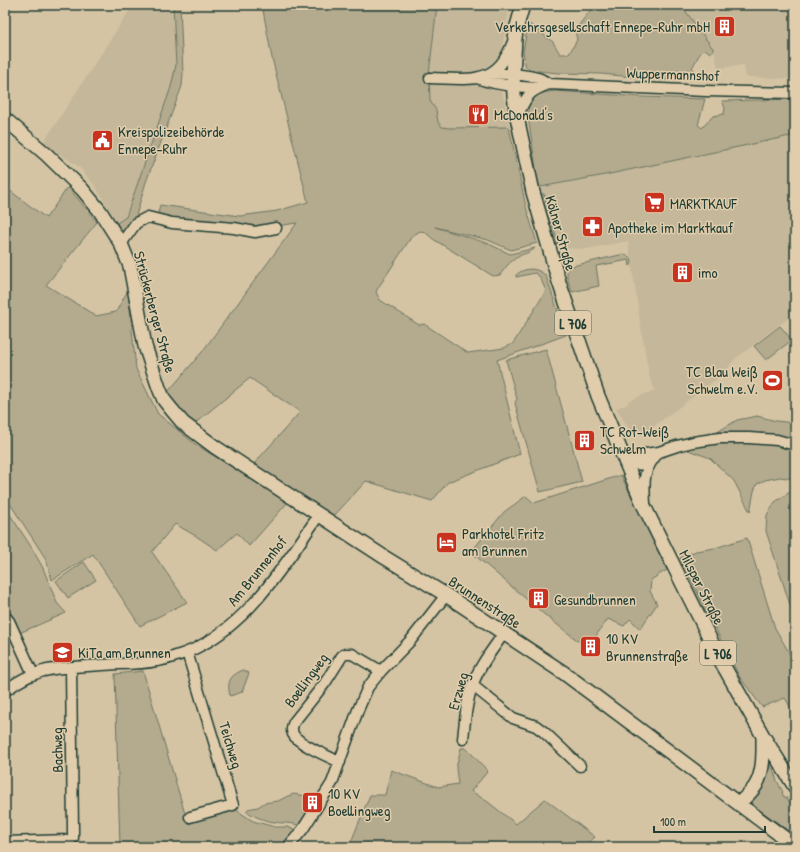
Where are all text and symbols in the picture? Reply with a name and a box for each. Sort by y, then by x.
building icon: Verkehrsgesellschaft Ennepe-Ruhr mbH [712,13,738,39]
place label: Verkehrsgesellschaft Ennepe-Ruhr mbH [495,16,710,37]
street label: Wuppermannshof [626,62,720,86]
restaurant icon: McDonald's [466,101,492,127]
place label: McDonald's [494,104,553,125]
place label: Kreispolizeibehörde Ennepe-Ruhr [118,121,224,159]
public building icon: Kreispolizeibehörde Ennepe-Ruhr [89,127,115,153]
supermarket icon: MARKTKAUF [641,190,667,216]
street label: Kölner Straße [540,193,582,273]
place label: MARKTKAUF [670,193,737,214]
pharmacy icon: Apotheke im Marktkauf [579,214,605,240]
place label: Apotheke im Marktkauf [608,217,734,238]
street label: Strückerberger Straße [129,249,181,375]
building icon: imo [669,259,695,285]
place label: imo [698,262,718,283]
road number: L 706 [555,311,591,335]
place label: TC Blau Weiß Schwelm e.V. [686,361,758,399]
sports icon: TC Blau Weiß Schwelm e.V. [760,367,786,393]
place label: TC Rot-Weiß Schwelm [600,421,669,459]
building icon: TC Rot-Weiß Schwelm [571,427,597,453]
place label: Parkhotel Fritz am Brunnen [462,523,545,561]
hotel icon: Parkhotel Fritz am Brunnen [434,529,460,555]
street label: Am Brunnenhof [222,531,292,610]
street label: Milsper Straße [674,546,730,628]
street label: Brunnenstraße [445,571,525,633]
building icon: Gesundbrunnen [525,586,551,612]
place label: Gesundbrunnen [554,589,636,610]
place label: 10 KV Brunnenstraße [606,628,688,666]
building icon: 10 KV Brunnenstraße [577,634,603,660]
school or university icon: KiTa am Brunnen [49,639,75,665]
road number: L 706 [700,641,736,665]
place label: KiTa am Brunnen [78,642,171,663]
street label: Boellingweg [279,648,333,711]
street label: Erzweg [443,669,473,712]
street label: Teichweg [214,719,248,771]
street label: Bachweg [46,727,68,773]
place label: 10 KV Boellingweg [328,783,391,821]
building icon: 10 KV Boellingweg [300,789,326,815]
scale bar [654,808,765,834]
text: 100 m [660,813,686,830]

